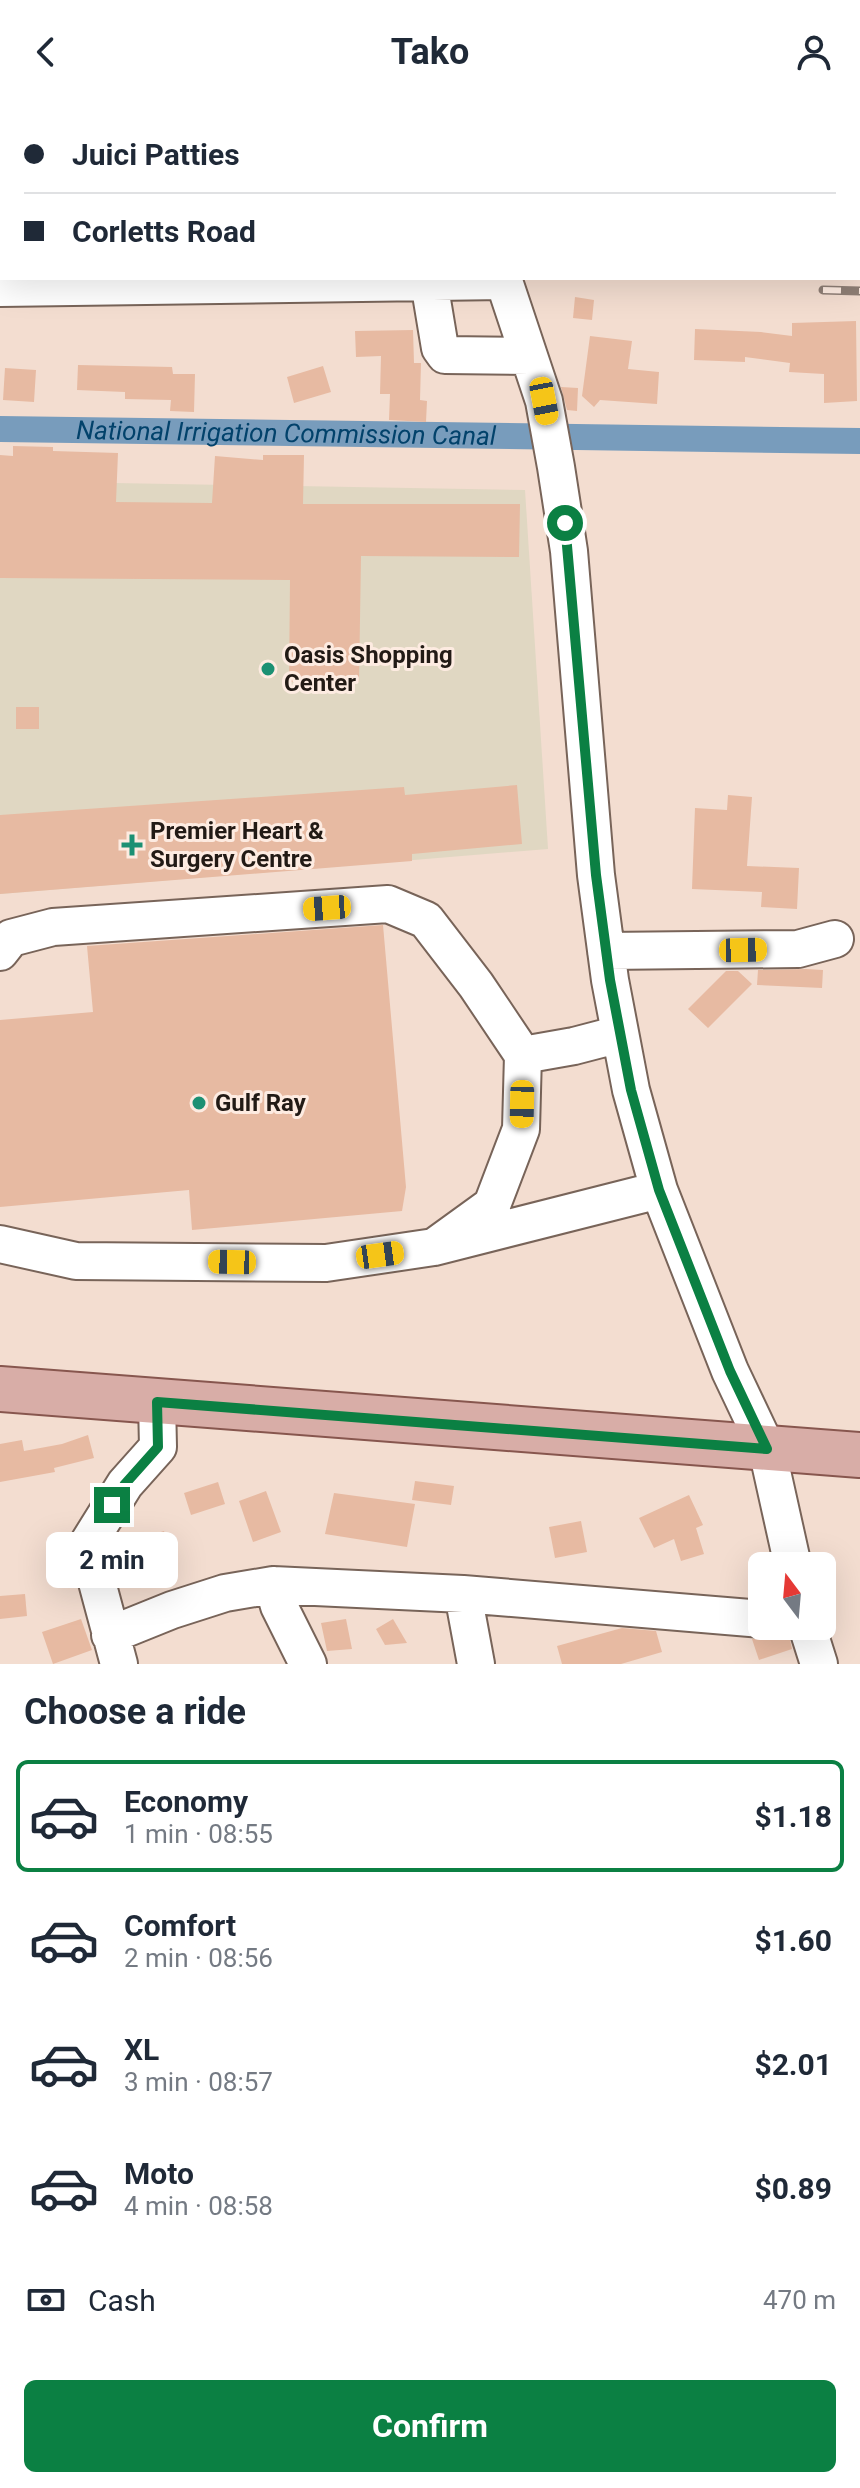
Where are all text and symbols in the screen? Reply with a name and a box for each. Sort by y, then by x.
icon: back [24,30,68,74]
icon: person [792,30,836,74]
text: Tako [391,31,469,73]
text: Juici Patties [72,137,240,172]
text: Corletts Road [72,214,256,249]
car [528,375,560,427]
water label: National Irrigation Commission Canal [76,415,497,451]
route start [547,505,583,541]
place label: Oasis Shopping Center [284,641,453,697]
marker: Oasis Shopping Center [259,660,277,678]
place label: Premier Heart & Surgery Centre [150,817,324,873]
marker: Premier Heart & Surgery Centre [121,834,143,856]
car [302,894,352,922]
car [719,938,767,962]
car [510,1080,534,1128]
place label: Gulf Ray [215,1089,307,1117]
marker: Gulf Ray [190,1094,208,1112]
car [355,1240,405,1270]
car [208,1250,256,1274]
route end [94,1487,130,1523]
callout: 2 min [46,1533,178,1589]
text: 2 min [79,1545,145,1575]
north arrow [748,1552,836,1640]
map controls [748,1552,836,1640]
text: Choose a ride [24,1691,246,1733]
icon: car [28,1780,100,1852]
text: Economy [124,1784,248,1819]
text: $1.18 [754,1799,832,1834]
text: 1 min · 08:55 [124,1819,273,1849]
icon: car [28,1904,100,1976]
text: Comfort [124,1908,236,1943]
text: $1.60 [754,1923,832,1958]
text: 2 min · 08:56 [124,1943,273,1973]
icon: car [28,2028,100,2100]
text: XL [124,2032,159,2067]
text: $2.01 [754,2047,832,2082]
text: 3 min · 08:57 [124,2067,273,2097]
icon: car [28,2152,100,2224]
text: Moto [124,2156,194,2191]
text: $0.89 [754,2171,832,2206]
text: 4 min · 08:58 [124,2191,273,2221]
icon: cash [24,2278,68,2322]
text: Cash [88,2283,156,2318]
text: 470 m [763,2285,836,2315]
button: Confirm [24,2380,836,2472]

